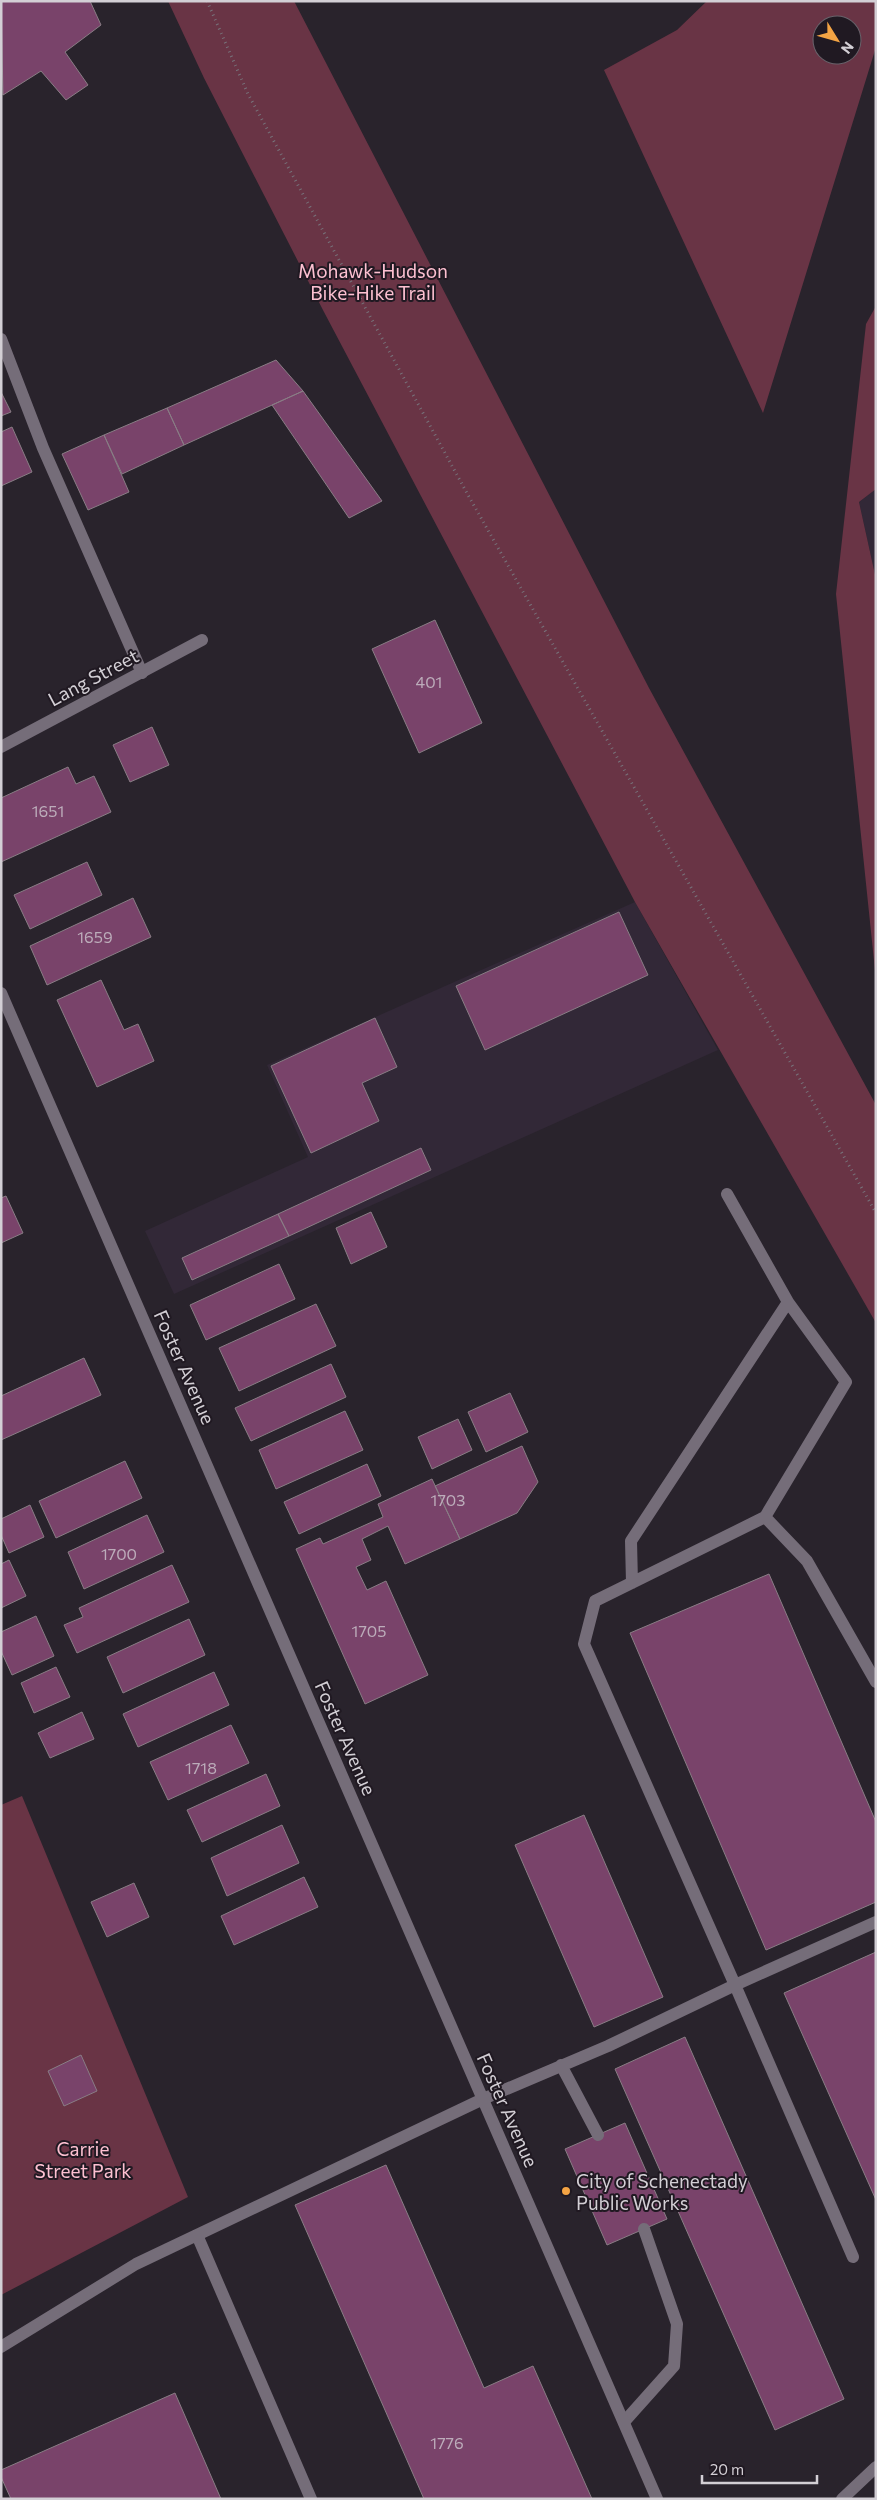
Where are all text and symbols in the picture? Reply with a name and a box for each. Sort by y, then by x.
north arrow [812,15,862,65]
text: N [838,39,858,57]
park label: Mohawk-Hudson Bike-Hike Trail [298,259,448,304]
street label: Lang Street [44,643,142,710]
house number: 401 [416,672,442,691]
house number: 1651 [32,801,64,820]
house number: 1659 [77,927,113,946]
street label: Foster Avenue [150,1306,220,1428]
house number: 1703 [431,1490,465,1509]
house number: 1700 [101,1544,137,1563]
house number: 1705 [352,1621,386,1640]
street label: Foster Avenue [311,1677,381,1799]
house number: 1718 [185,1758,217,1777]
street label: Foster Avenue [473,2049,543,2171]
park label: Carrie Street Park [34,2137,132,2182]
place label: City of Schenectady Public Works [576,2169,748,2214]
marker: City of Schenectady Public Works [560,2185,572,2197]
house number: 1776 [430,2433,464,2452]
scale bar [702,2452,817,2484]
text: 20 m [710,2460,744,2478]

